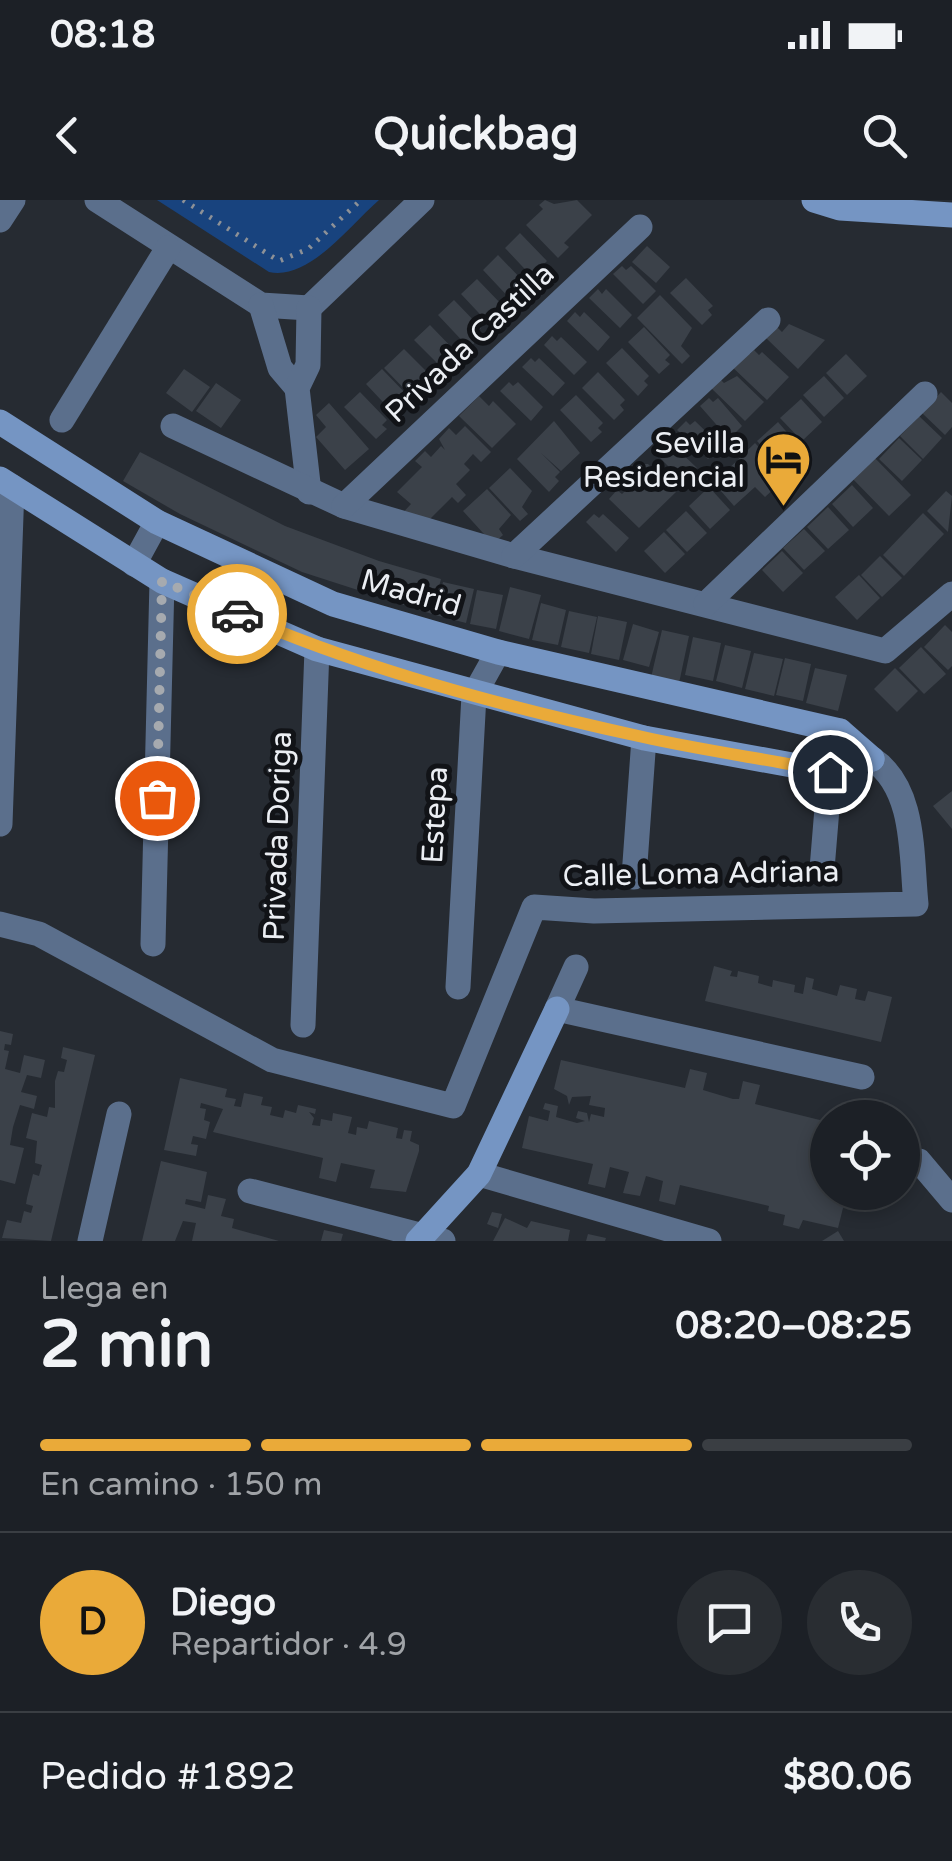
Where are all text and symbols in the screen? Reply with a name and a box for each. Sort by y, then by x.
text: 08:18 [50,12,155,58]
icon: back [40,108,95,163]
text: Quickbag [373,108,579,162]
icon: search [857,108,912,163]
street label: Privada Castilla [378,255,562,431]
place label: Sevilla Residencial [583,425,745,496]
hotel icon: Sevilla Residencial [754,430,814,509]
street label: Madrid [357,561,465,625]
courier [187,564,287,664]
icon: car [210,587,265,642]
street label: Privada Doriga [256,730,300,942]
pin [788,730,873,815]
icon: home [803,745,858,800]
pin [115,756,200,841]
street label: Estepa [414,765,456,865]
icon: bag [130,771,185,826]
street label: Calle Loma Adriana [562,853,840,895]
map controls [810,1100,920,1210]
button: locate [810,1100,920,1210]
text: Llega en [40,1270,169,1308]
text: 08:20–08:25 [675,1303,912,1349]
text: 2 min [40,1306,213,1385]
text: En camino · 150 m [40,1466,322,1504]
button: chat [677,1570,782,1675]
button: phone [807,1570,912,1675]
text: Diego [170,1580,276,1626]
text: D [78,1599,107,1645]
text: Repartidor · 4.9 [170,1626,407,1664]
text: Pedido #1892 [40,1754,296,1800]
text: $80.06 [783,1754,912,1800]

